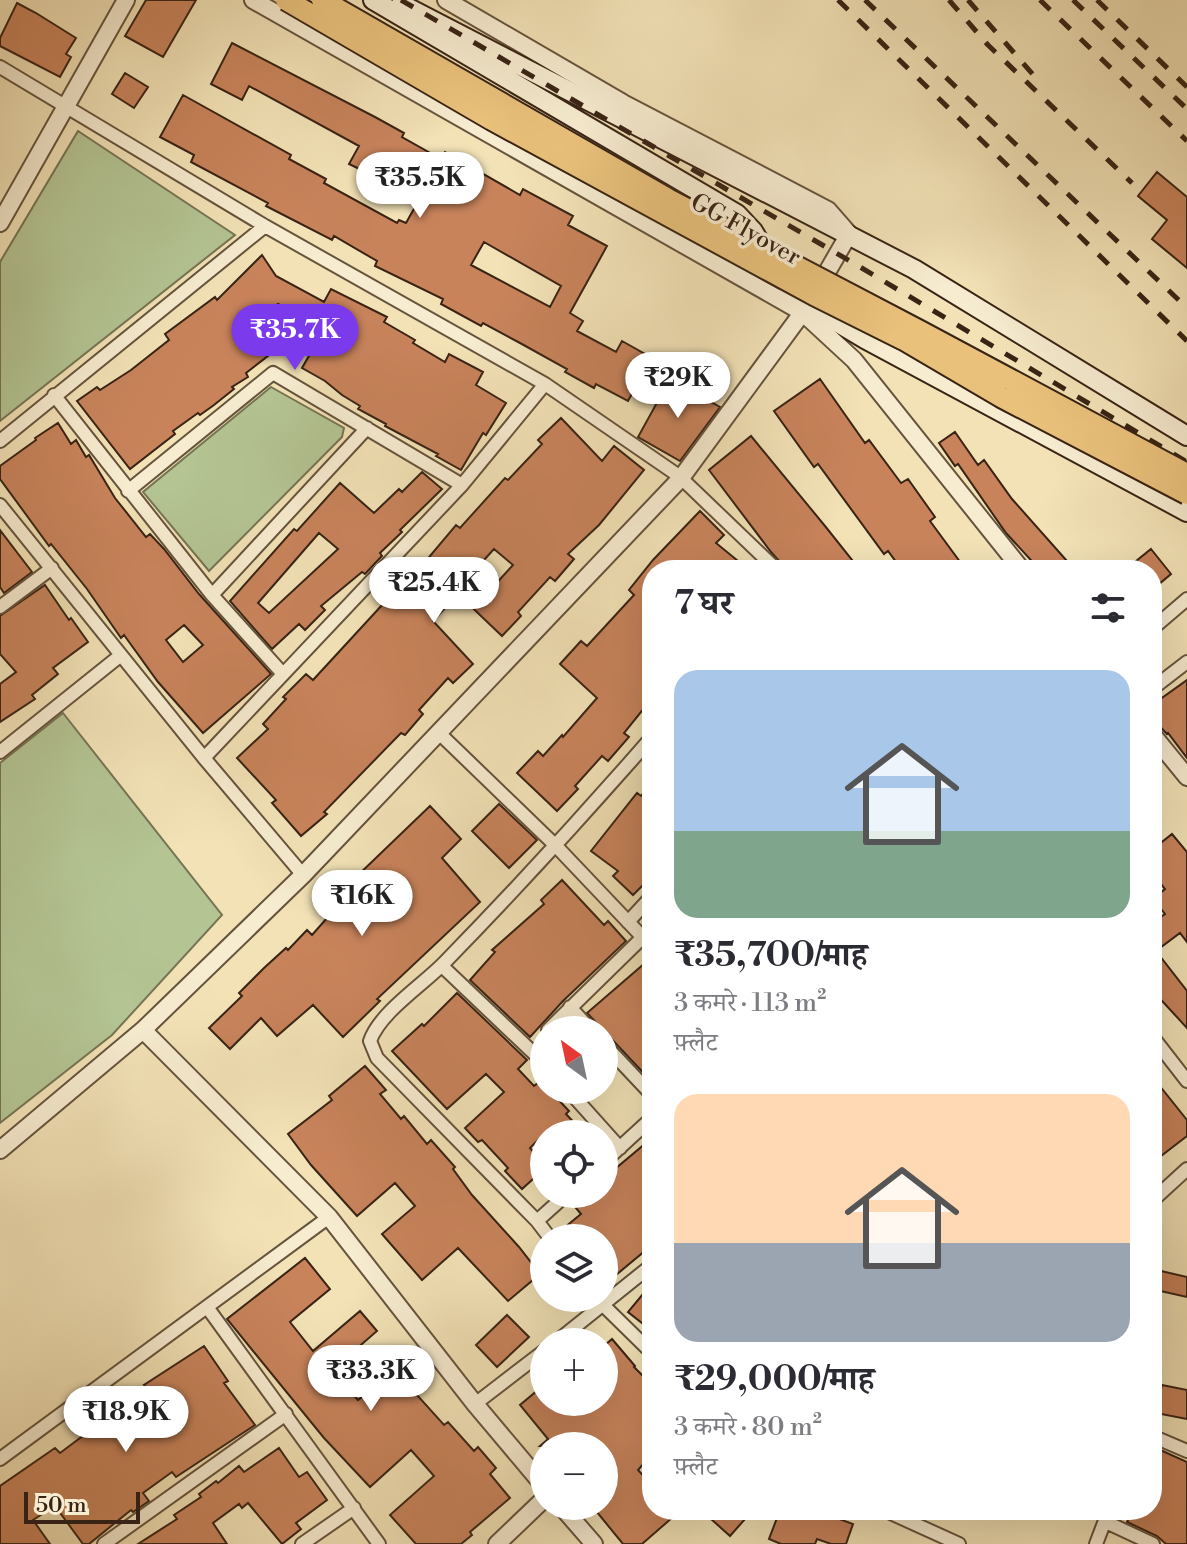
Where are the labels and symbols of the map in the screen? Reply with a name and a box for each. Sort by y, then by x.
pin: ₹35.5K [355,152,485,220]
street label: GG Flyover [685,187,806,272]
pin: ₹35.7K [230,304,360,372]
pin: ₹29K [631,352,725,420]
pin: ₹25.4K [369,557,499,625]
pin: ₹16K [315,870,409,938]
north arrow [530,1016,618,1104]
pin: ₹33.3K [306,1345,436,1413]
pin: ₹18.9K [61,1386,191,1454]
scale bar [24,1488,140,1524]

